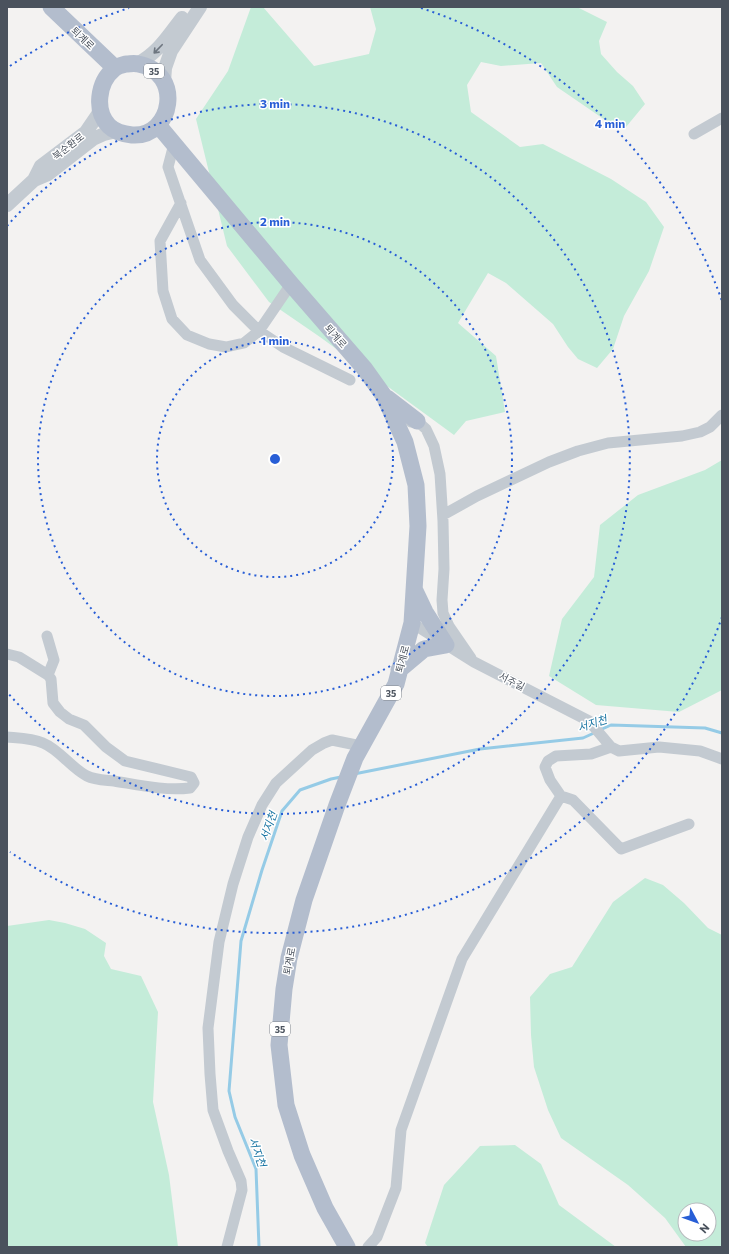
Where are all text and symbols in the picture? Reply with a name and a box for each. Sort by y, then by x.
street label: 퇴계로 [69,24,97,52]
one-way arrow [154,43,163,53]
road number: 35 [144,64,164,78]
text: 3 min [260,96,290,110]
text: 4 min [595,116,625,130]
street label: 북순환로 [50,130,86,162]
text: 2 min [260,214,290,228]
street label: 퇴계로 [322,322,350,350]
text: 1 min [261,333,289,347]
centre of rings [268,452,282,466]
street label: 퇴계로 [393,644,411,674]
street label: 서주길 [497,669,527,693]
road number: 35 [381,686,401,700]
water label: 서지천 [576,712,610,734]
water label: 서지천 [257,808,280,842]
street label: 퇴계로 [280,946,298,976]
road number: 35 [270,1022,290,1036]
water label: 서지천 [247,1136,270,1170]
north arrow [677,1202,717,1242]
text: N [697,1222,713,1236]

